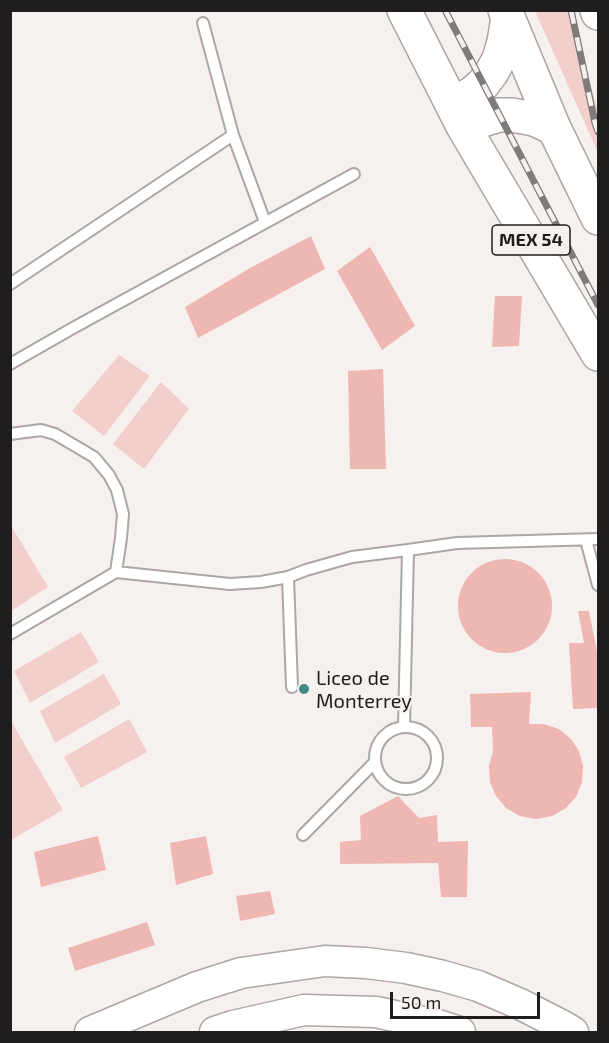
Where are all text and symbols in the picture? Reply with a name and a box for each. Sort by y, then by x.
road number: MEX 54 [492,225,570,255]
place label: Liceo de Monterrey [316,666,412,713]
marker: Liceo de Monterrey [297,682,311,696]
scale bar [393,980,543,1018]
text: 50 m [401,991,441,1013]

